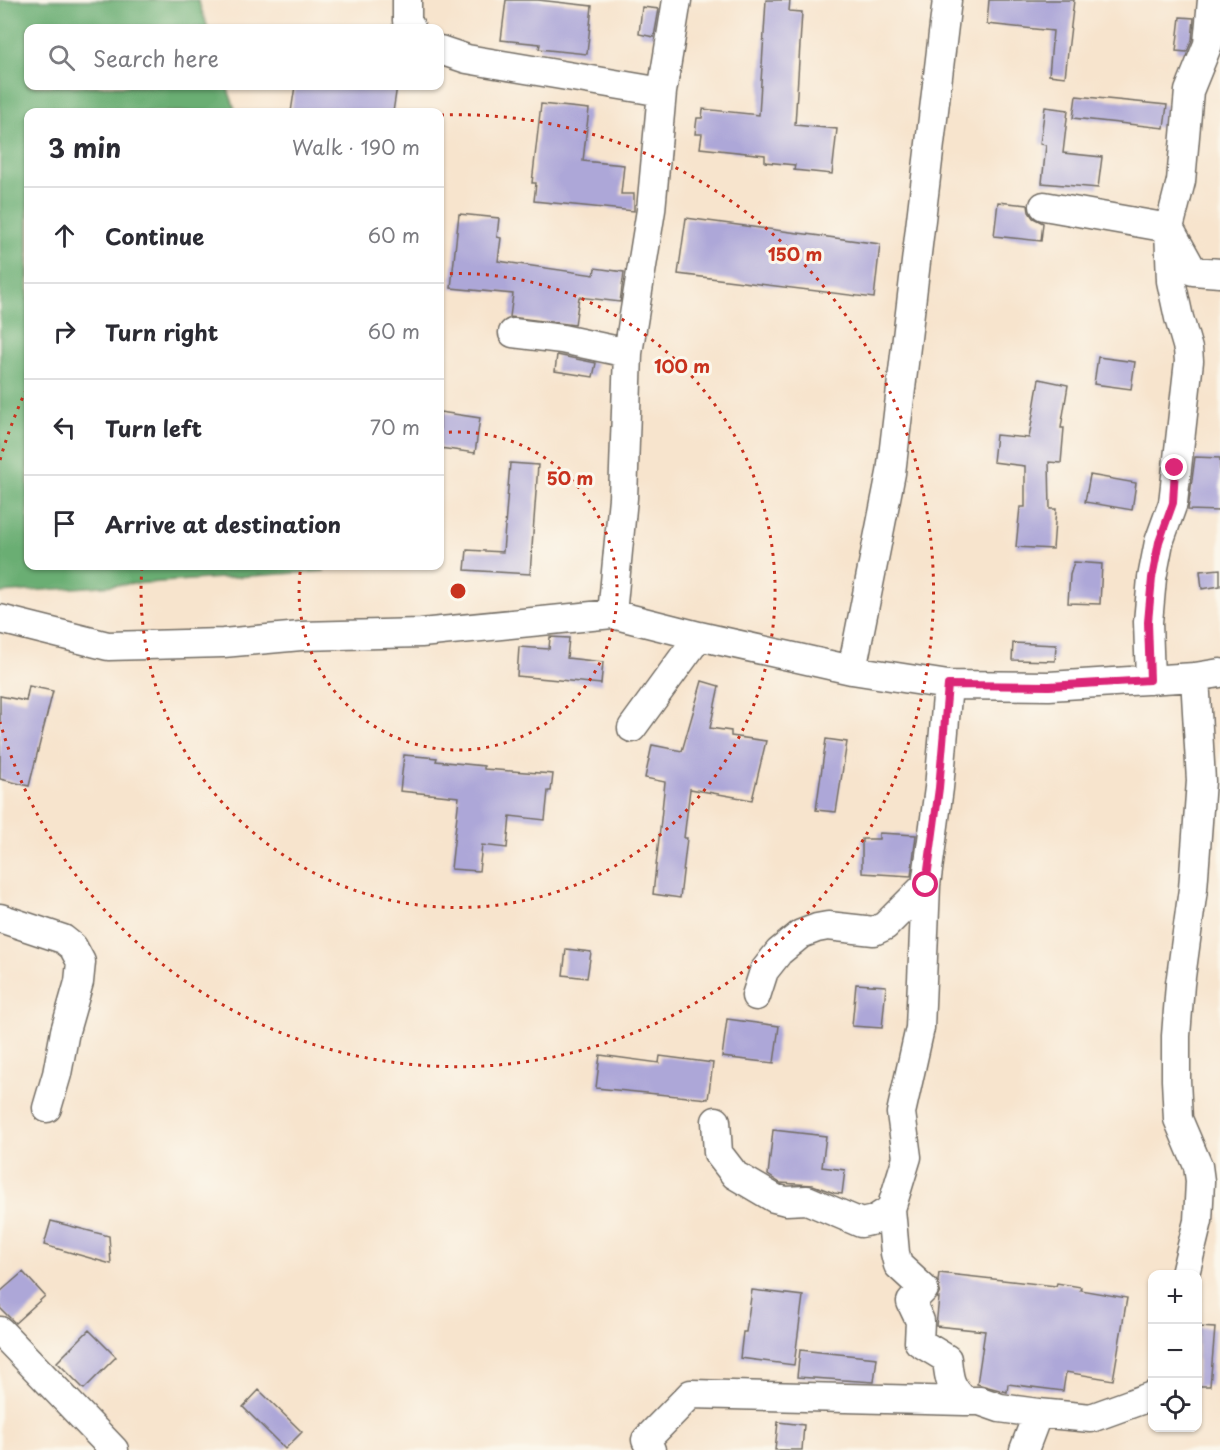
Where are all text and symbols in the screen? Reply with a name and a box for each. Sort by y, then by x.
search box [24,24,444,90]
icon: search [45,41,78,74]
text: Search here [93,41,219,74]
text: 3 min [48,128,121,167]
text: Walk · 190 m [292,132,420,162]
icon: ahead [48,219,81,252]
text: Continue [105,219,204,252]
text: 60 m [368,220,420,250]
text: 150 m [768,240,822,267]
icon: right [48,315,81,348]
text: Turn right [105,315,218,348]
text: 60 m [368,316,420,346]
text: 100 m [654,352,710,379]
icon: left [48,411,81,444]
text: Turn left [105,411,202,444]
text: 70 m [370,412,420,442]
route end [1161,454,1187,480]
text: 50 m [547,464,593,491]
icon: arrive [48,507,81,540]
text: Arrive at destination [105,507,341,540]
centre of rings [448,581,468,601]
route start [912,871,938,897]
map controls [1148,1270,1202,1432]
button: + [1148,1270,1202,1324]
button: − [1148,1324,1202,1378]
button: locate [1148,1378,1202,1432]

